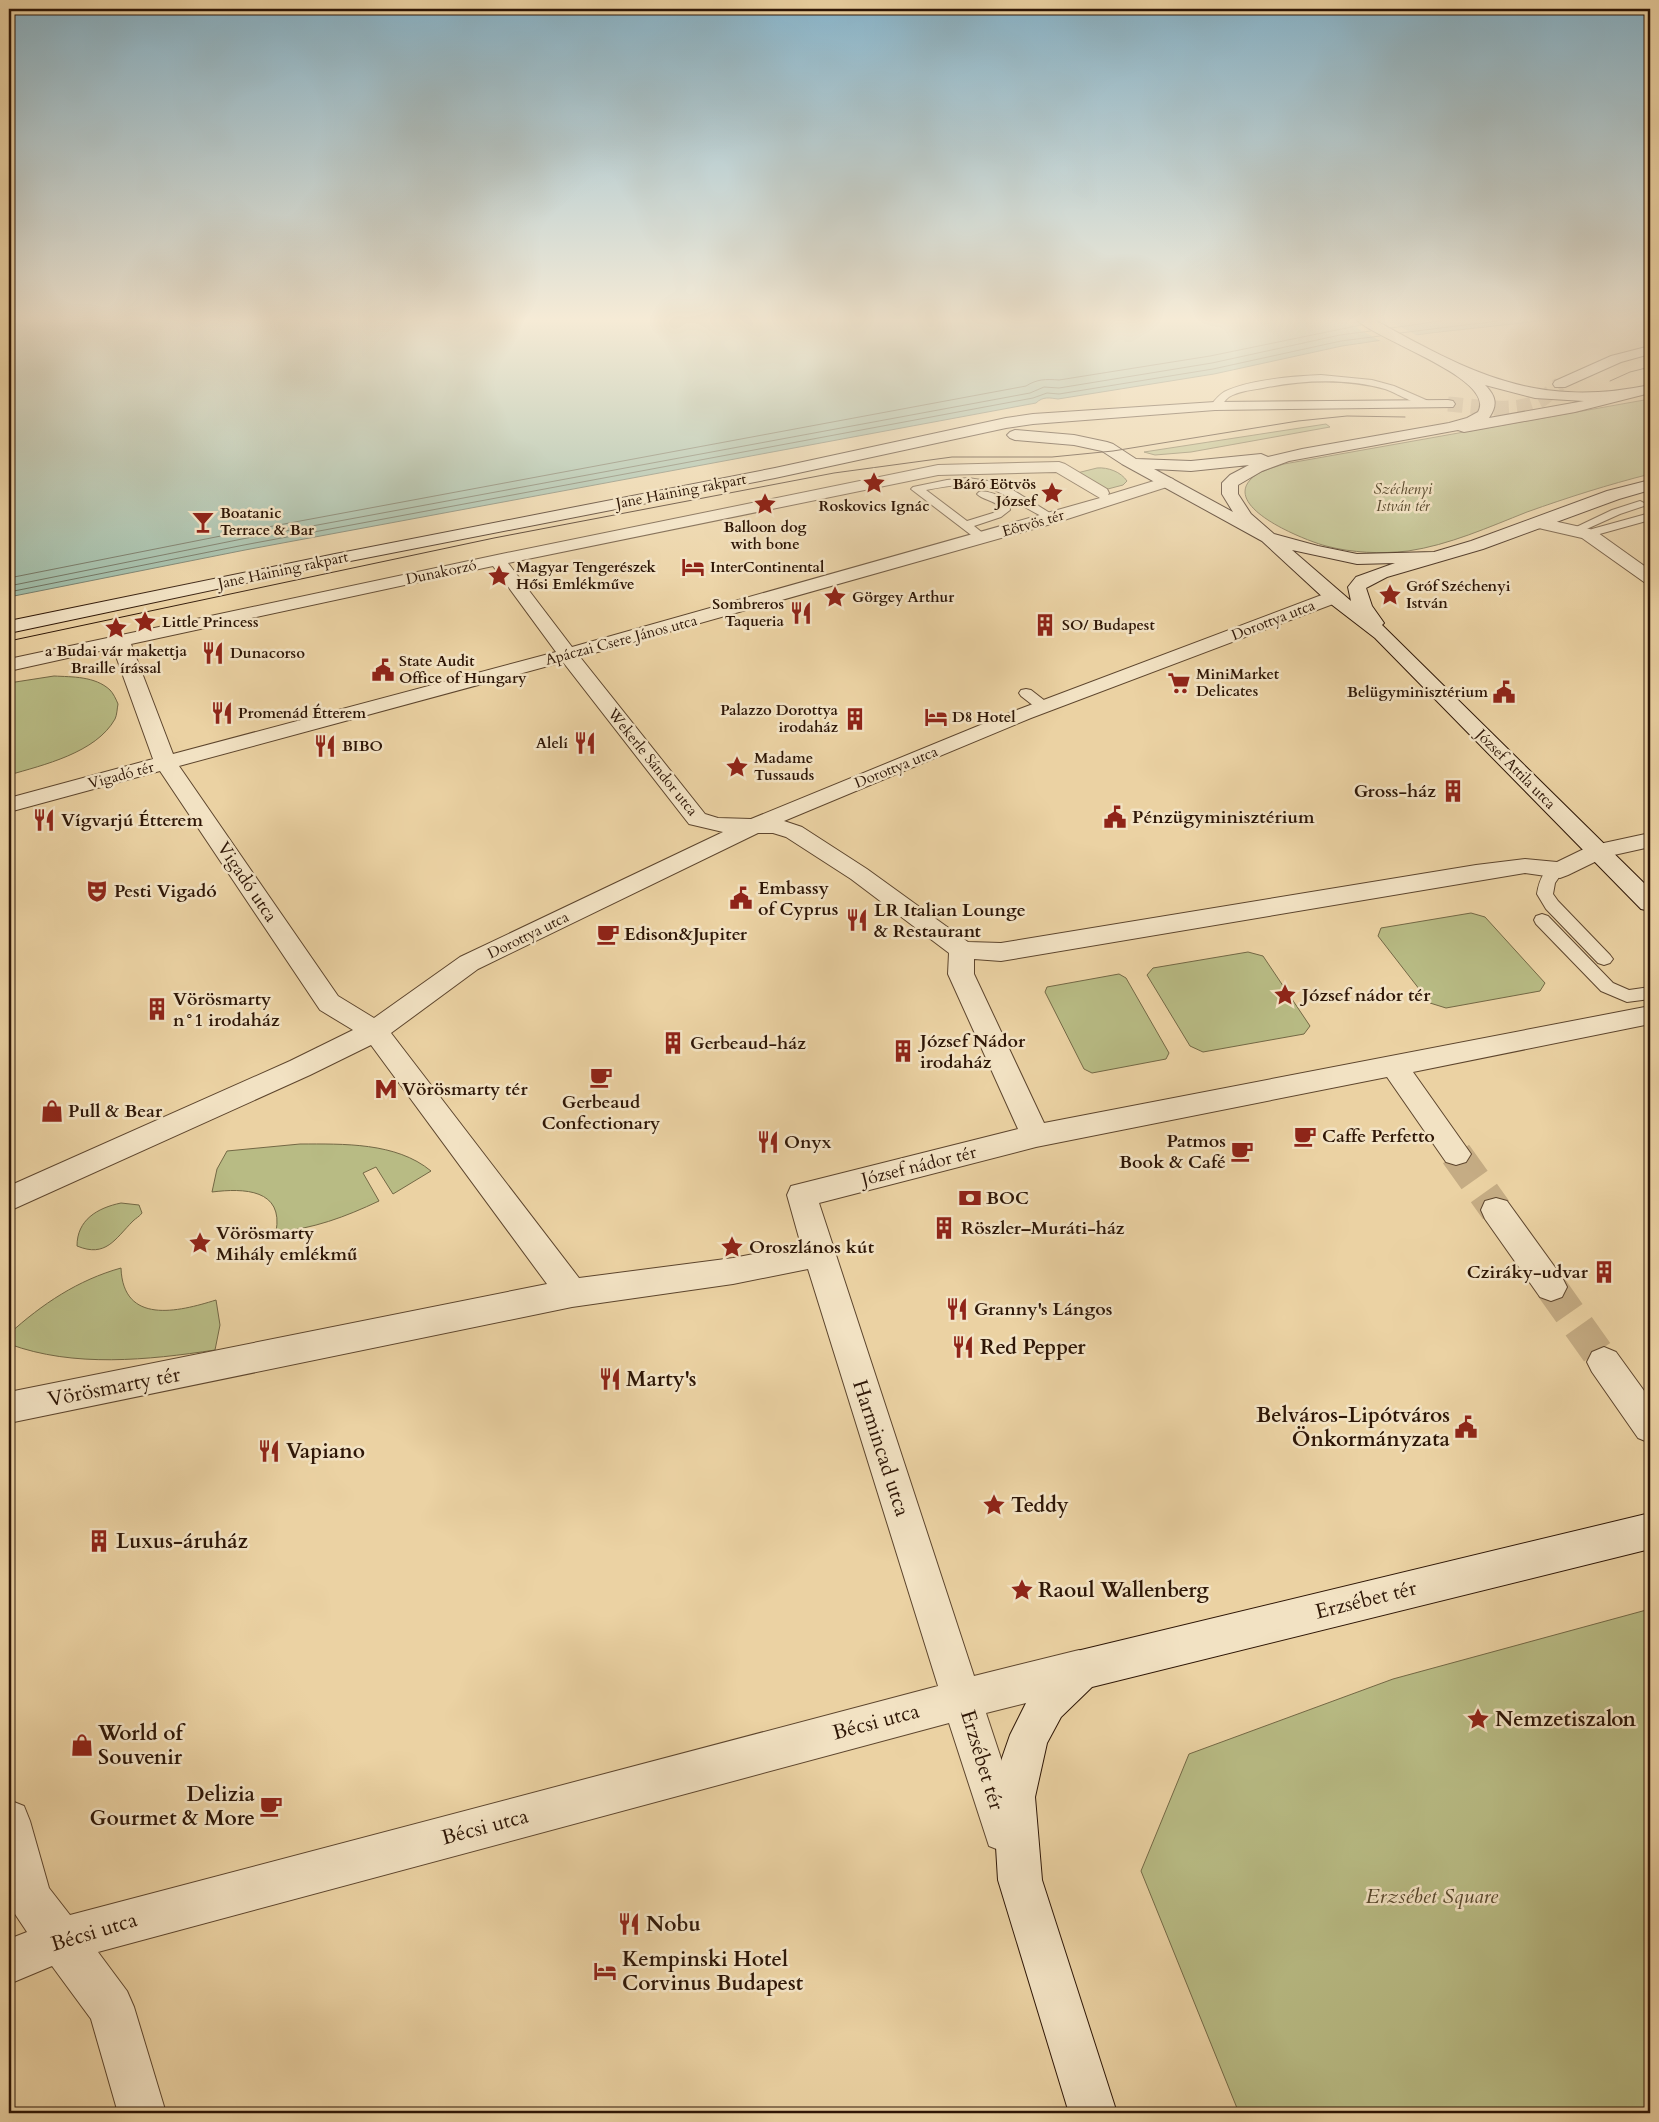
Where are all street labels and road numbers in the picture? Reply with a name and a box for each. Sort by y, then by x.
street label: Jane Haining rakpart [612,468,748,514]
street label: Eötvös tér [1000,504,1067,541]
street label: Jane Haining rakpart [214,546,350,594]
street label: Dunakorzó [404,555,478,589]
street label: Dorottya utca [1228,595,1318,645]
street label: Apáczai Csere János utca [543,610,700,670]
street label: Wekerle Sándor utca [603,703,703,820]
street label: József Attila utca [1470,723,1561,814]
street label: Dorottya utca [851,741,941,793]
street label: Vigadó tér [86,756,157,793]
street label: Vigadó utca [211,837,283,927]
street label: Dorottya utca [484,906,572,963]
street label: József nádor tér [856,1140,979,1193]
street label: Vörösmarty tér [45,1360,183,1414]
street label: Harmincad utca [845,1376,917,1520]
street label: Erzsébet tér [1312,1573,1420,1627]
street label: Bécsi utca [829,1697,923,1747]
street label: Erzsébet tér [953,1706,1011,1814]
street label: Bécsi utca [438,1802,532,1852]
street label: Bécsi utca [47,1905,141,1959]

